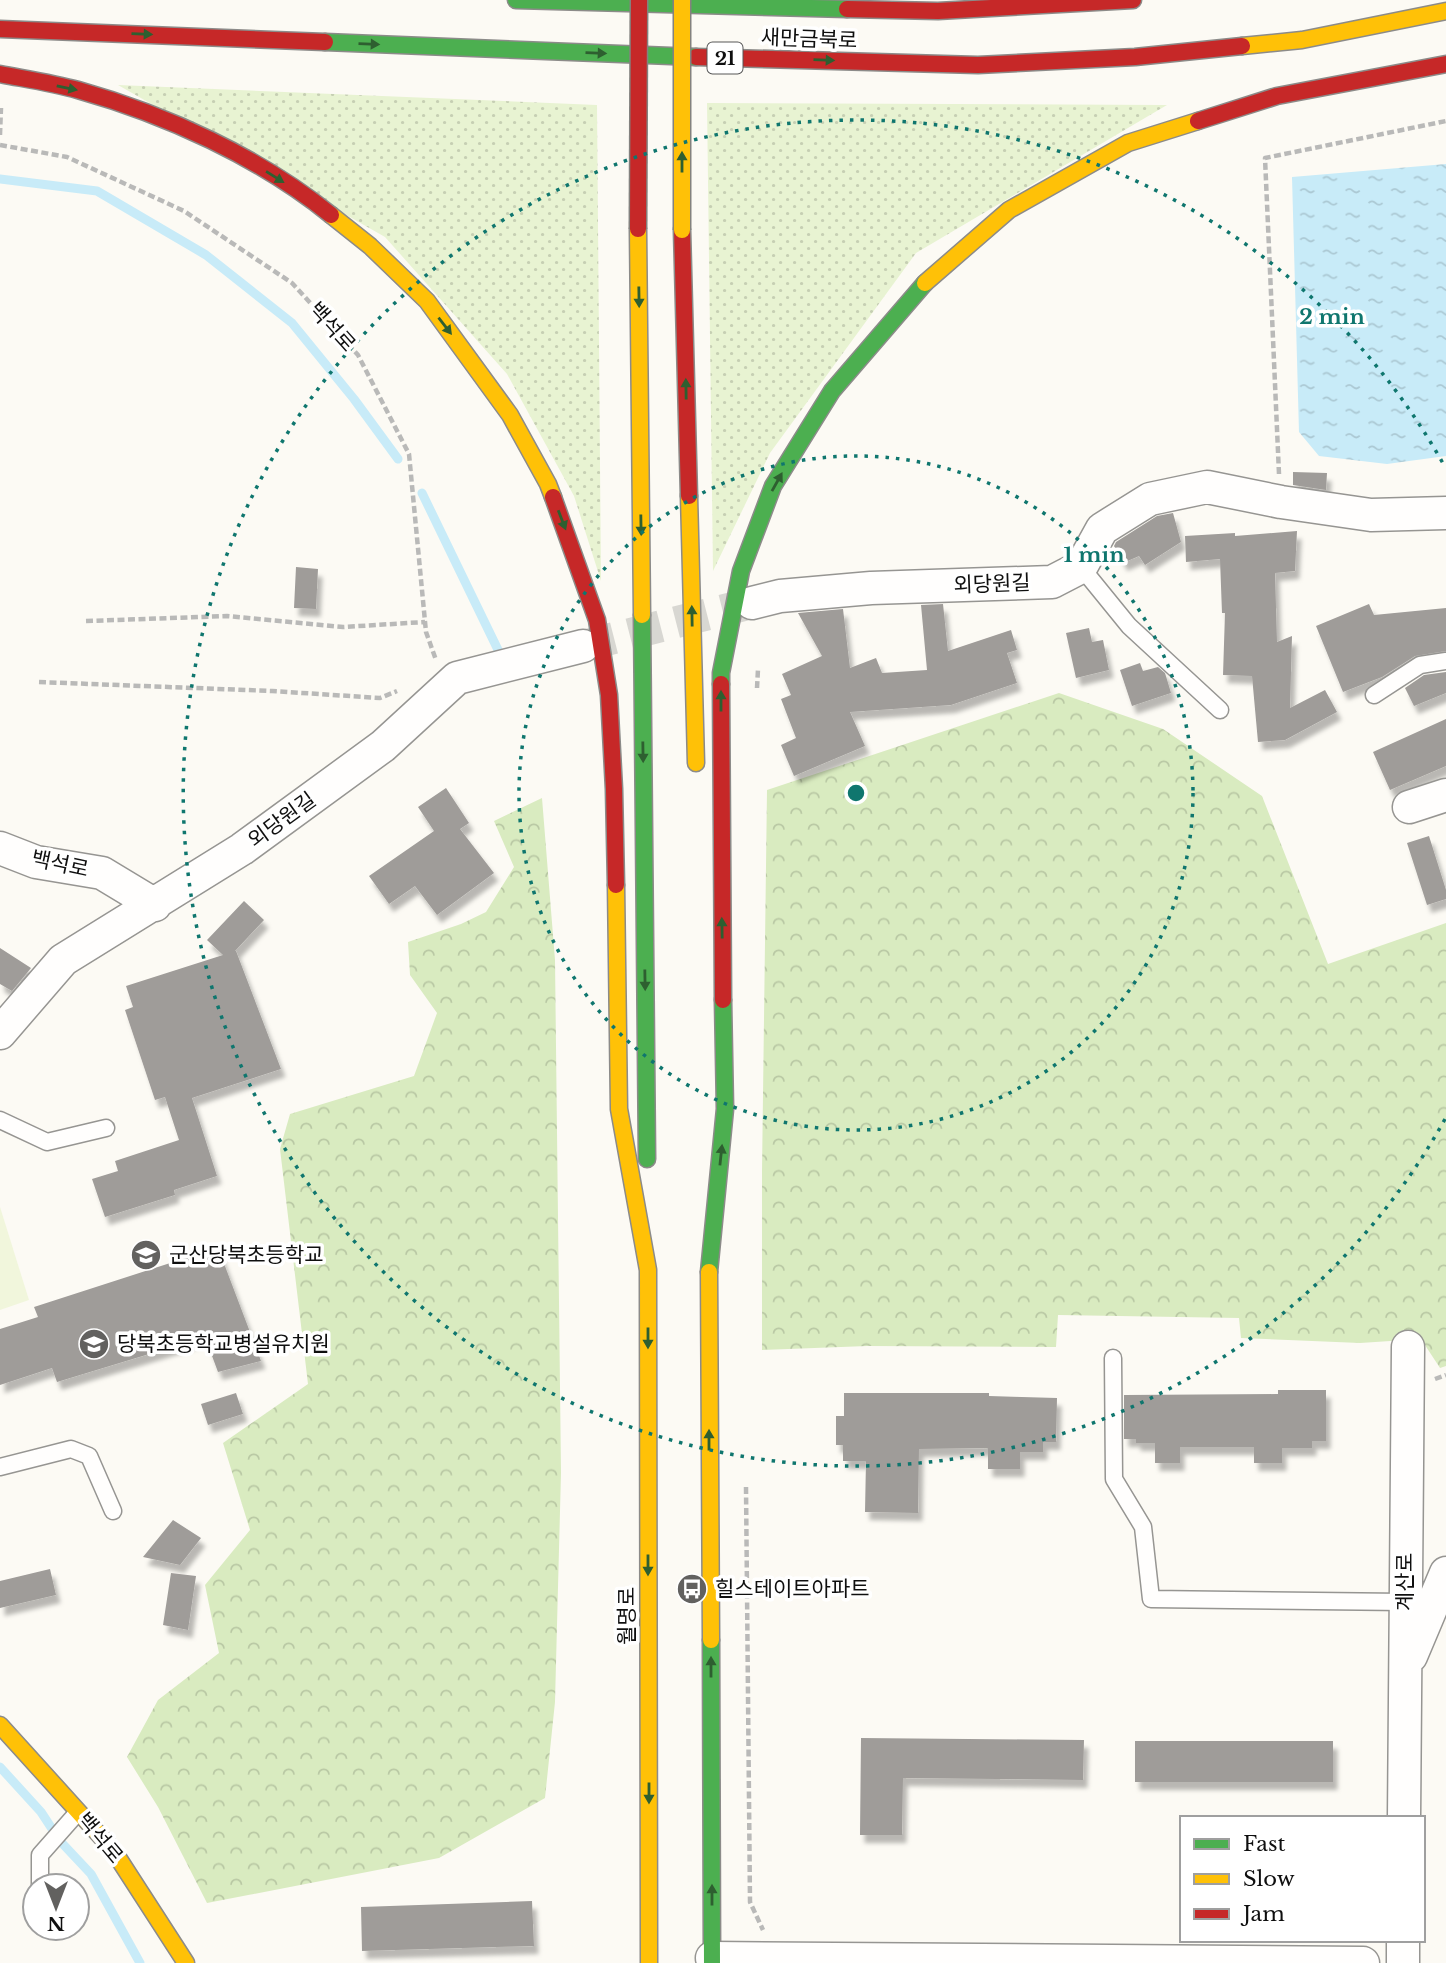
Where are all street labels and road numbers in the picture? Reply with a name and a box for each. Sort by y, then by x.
street label: 새만금북로 [760,24,858,54]
road number: 21 [708,43,742,74]
street label: 백석로 [303,297,361,357]
street label: 외당원길 [953,570,1031,598]
street label: 외당원길 [243,787,321,853]
street label: 백석로 [29,845,91,883]
street label: 계산로 [1392,1553,1418,1611]
street label: 월명로 [614,1587,640,1645]
street label: 백석로 [71,1807,129,1869]

